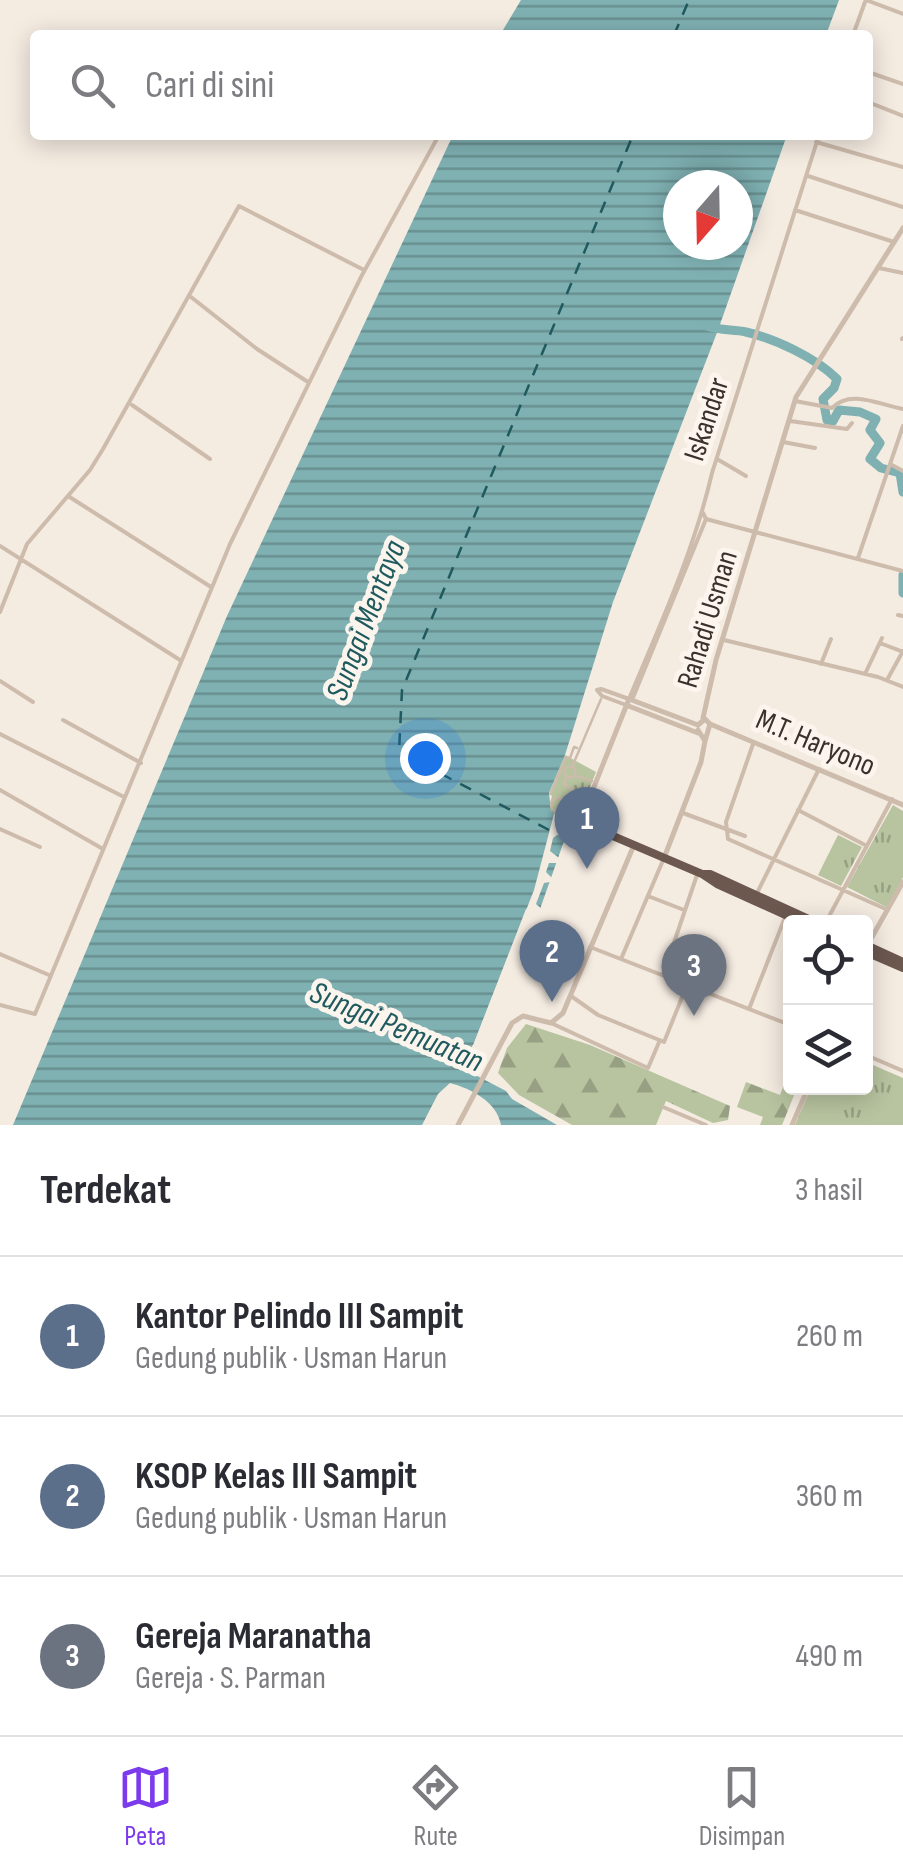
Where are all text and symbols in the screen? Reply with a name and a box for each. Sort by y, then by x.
search box [30,30,873,140]
icon: search [65,58,120,113]
text: Cari di sini [145,63,274,108]
north arrow [663,170,753,260]
street label: Iskandar [677,373,737,465]
water label: Sungai Mentaya [318,535,415,706]
street label: Rahadi Usman [670,546,746,692]
street label: M.T. Haryono [751,702,881,784]
your location [400,733,451,784]
pin: 1 [554,786,620,869]
map controls [783,915,873,1095]
button: locate [783,915,873,1005]
pin: 2 [520,920,584,1002]
pin: 3 [662,934,726,1016]
water label: Sungai Pemuatan [304,973,489,1081]
button: layers [783,1005,873,1095]
text: Terdekat [40,1165,171,1216]
text: 3 hasil [795,1171,863,1210]
text: Kantor Pelindo III Sampit [135,1294,464,1339]
text: 1 [66,1317,79,1356]
text: 260 m [796,1317,863,1356]
text: Gedung publik · Usman Harun [135,1339,447,1378]
text: KSOP Kelas III Sampit [135,1454,417,1499]
text: 2 [65,1477,80,1516]
text: 360 m [796,1477,863,1516]
text: Gedung publik · Usman Harun [135,1499,447,1538]
text: Gereja Maranatha [135,1614,372,1659]
text: 3 [65,1637,80,1676]
text: 490 m [795,1637,863,1676]
text: Gereja · S. Parman [135,1659,326,1698]
tab: Peta [118,1760,173,1853]
tab: Rute [408,1760,463,1853]
tab: Disimpan [699,1760,785,1853]

